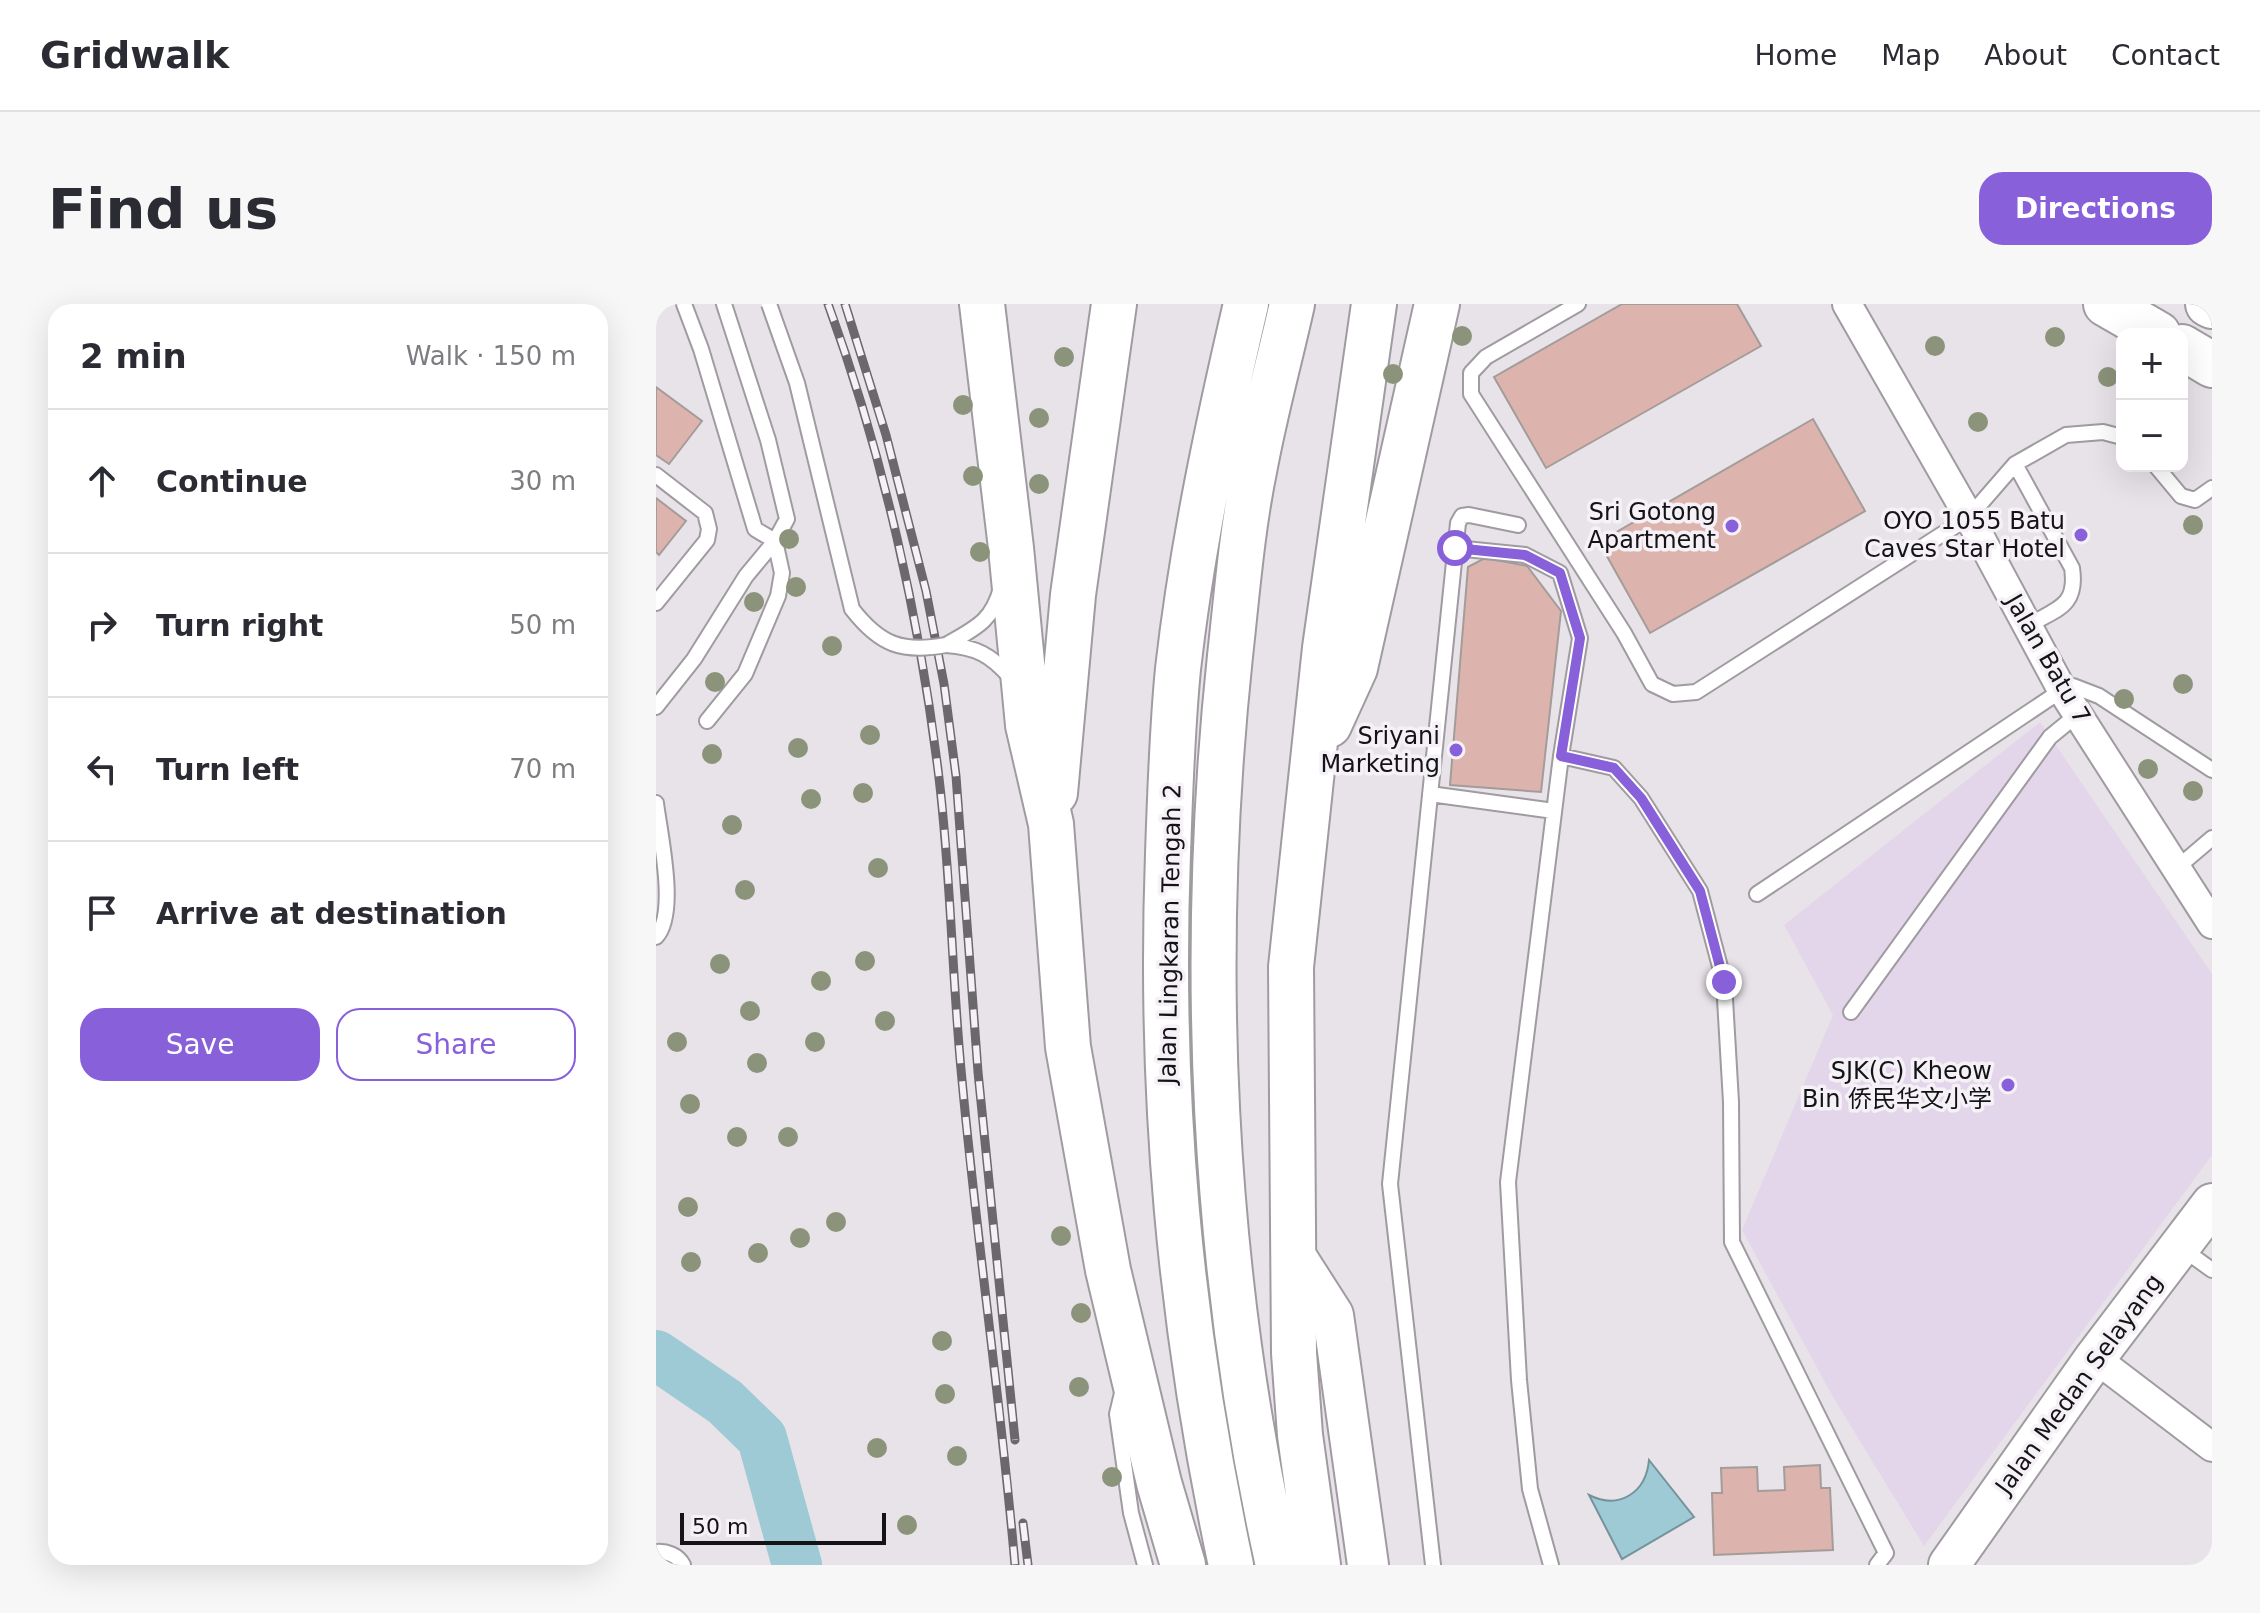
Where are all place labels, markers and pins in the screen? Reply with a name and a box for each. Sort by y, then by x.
place label: Sri Gotong Apartment [1588,498,1716,554]
place label: OYO 1055 Batu Caves Star Hotel [1864,507,2065,563]
marker: Sri Gotong Apartment [1723,517,1741,535]
marker: OYO 1055 Batu Caves Star Hotel [2072,526,2090,544]
place label: Sriyani Marketing [1320,722,1440,778]
marker: Sriyani Marketing [1447,741,1465,759]
place label: SJK(C) Kheow Bin 侨民华文小学 [1802,1057,1992,1113]
marker: SJK(C) Kheow Bin 侨民华文小学 [1999,1076,2017,1094]

